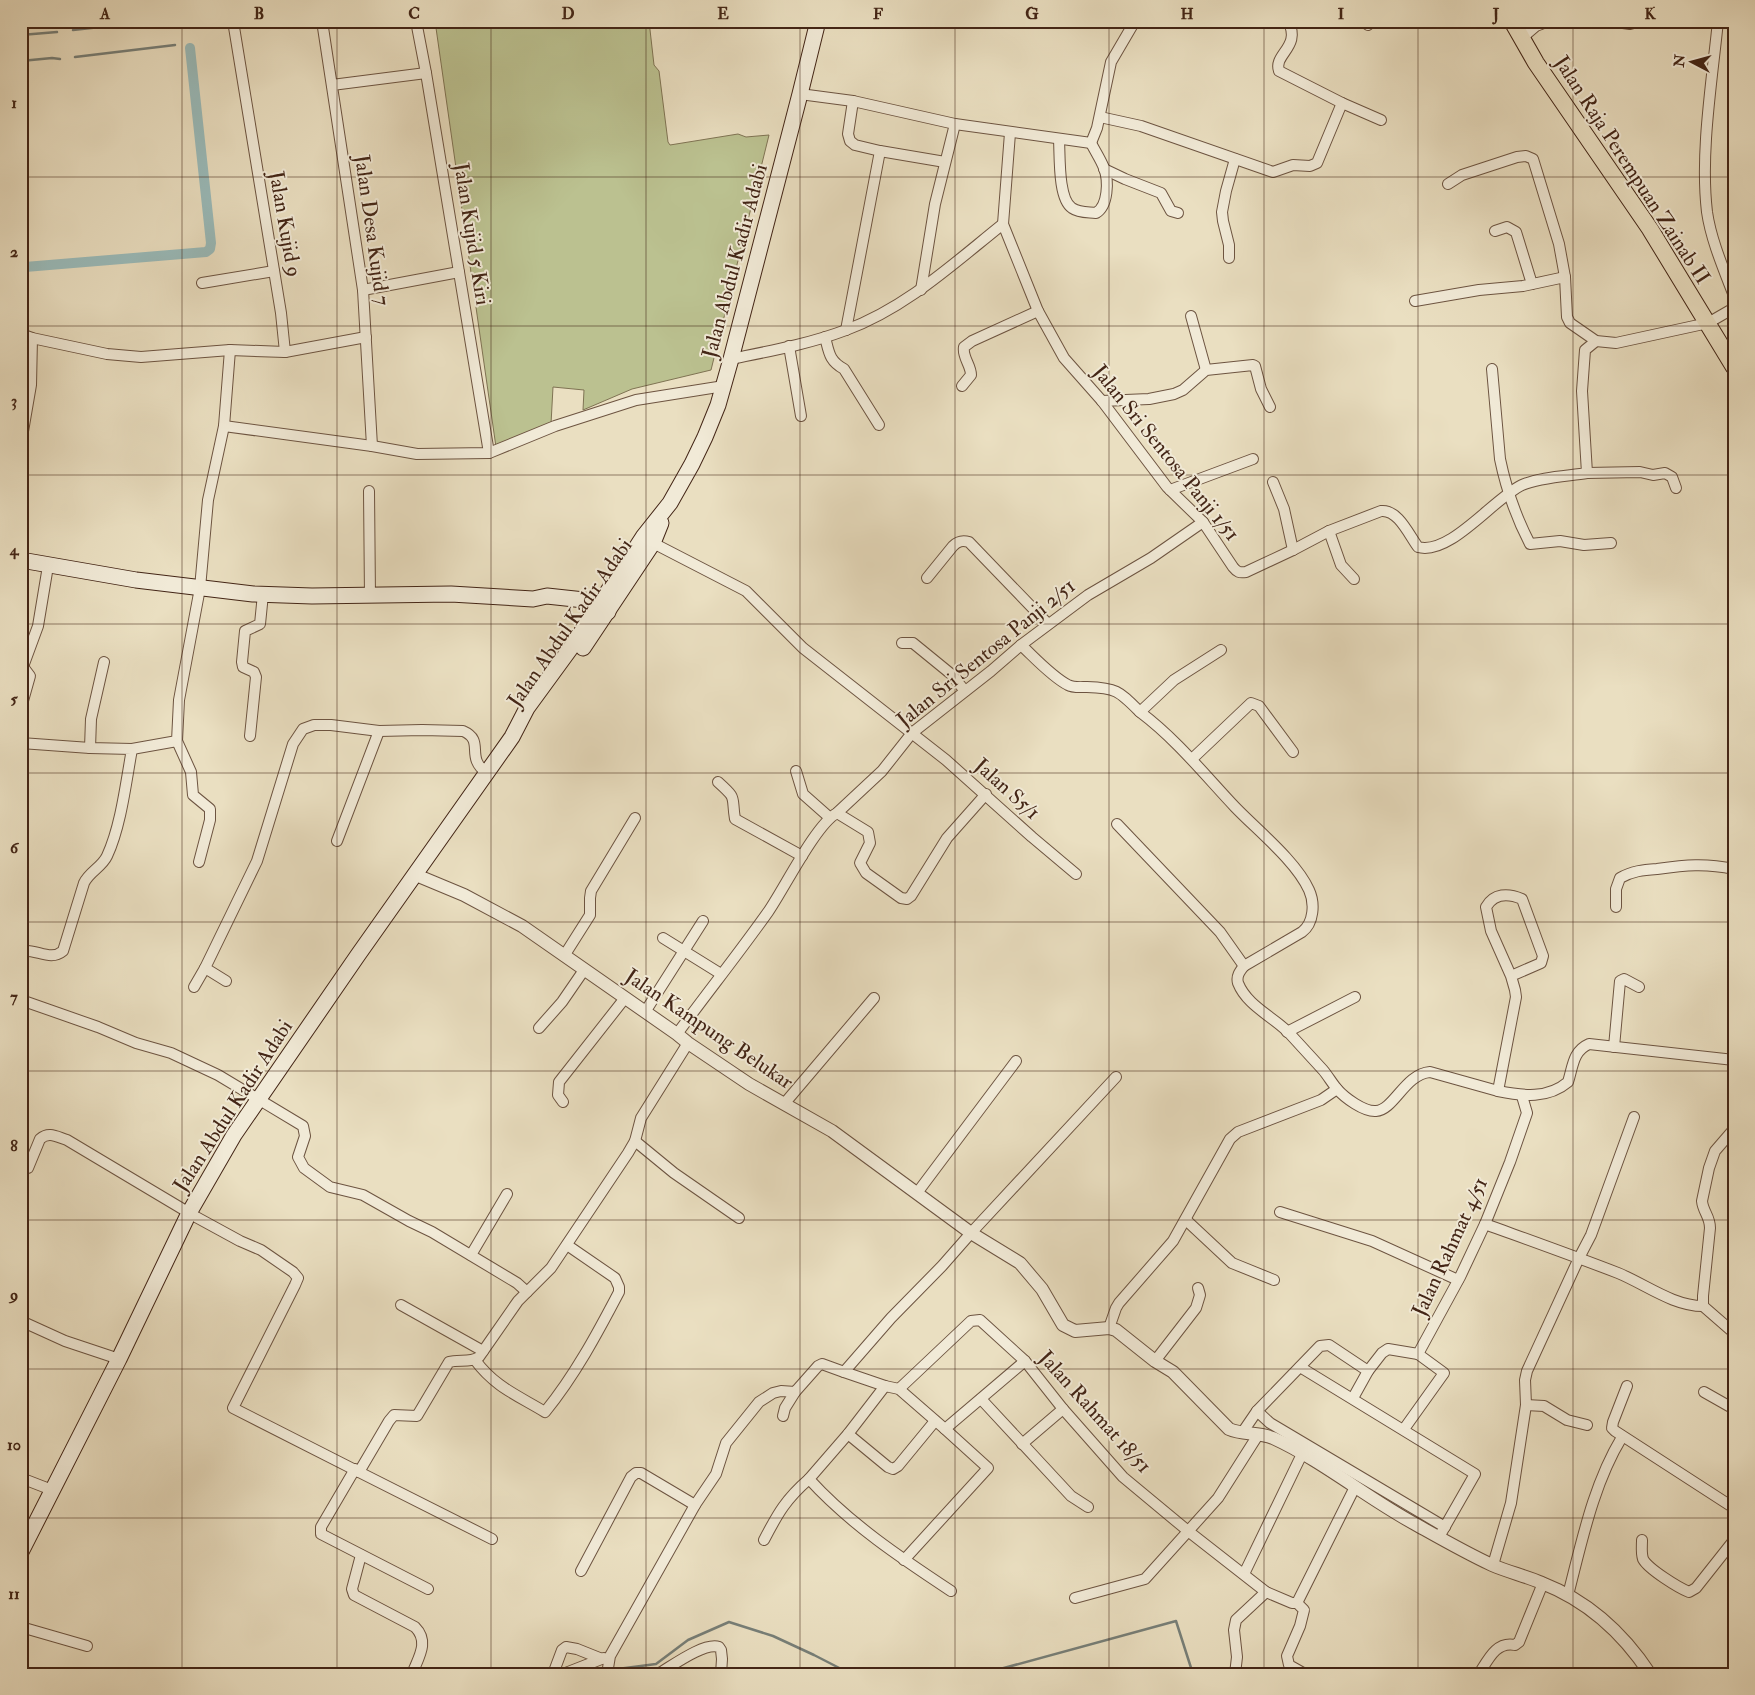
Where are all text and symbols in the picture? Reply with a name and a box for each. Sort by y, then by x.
text: A [99,4,111,24]
text: B [254,4,264,24]
text: C [408,4,420,24]
text: D [561,4,575,24]
text: E [717,4,729,24]
text: F [873,4,883,24]
text: G [1025,4,1039,24]
text: H [1180,4,1194,24]
text: I [1338,4,1345,24]
text: J [1492,4,1500,25]
text: K [1644,4,1656,24]
north arrow [1668,38,1718,88]
street label: Jalan Raja Perempuan Zainab II [1547,50,1716,289]
text: N [1670,53,1689,69]
text: 1 [11,93,17,113]
street label: Jalan Desa Kujid 7 [348,152,396,308]
street label: Jalan Kujid 5 Kiri [447,160,497,307]
street label: Jalan Abdul Kadir Adabi [696,160,774,362]
street label: Jalan Kujid 9 [262,168,308,279]
text: 2 [10,242,18,262]
street label: Jalan Sri Sentosa Panji 1/51 [1086,358,1246,547]
text: 3 [11,391,17,411]
street label: Jalan Abdul Kadir Adabi [501,533,639,714]
text: 4 [9,540,20,560]
street label: Jalan Sri Sentosa Panji 2/51 [890,572,1081,734]
text: 5 [10,689,18,709]
street label: Jalan S5/1 [968,752,1046,826]
text: 6 [10,838,20,858]
street label: Jalan Kampung Belukar [619,962,799,1096]
text: 7 [10,987,18,1007]
street label: Jalan Abdul Kadir Adabi [167,1014,299,1198]
text: 8 [10,1136,18,1156]
street label: Jalan Rahmat 4/51 [1405,1173,1494,1322]
text: 9 [8,1285,18,1305]
street label: Jalan Rahmat 18/51 [1032,1344,1157,1479]
text: 10 [7,1435,21,1455]
text: 11 [8,1584,20,1604]

